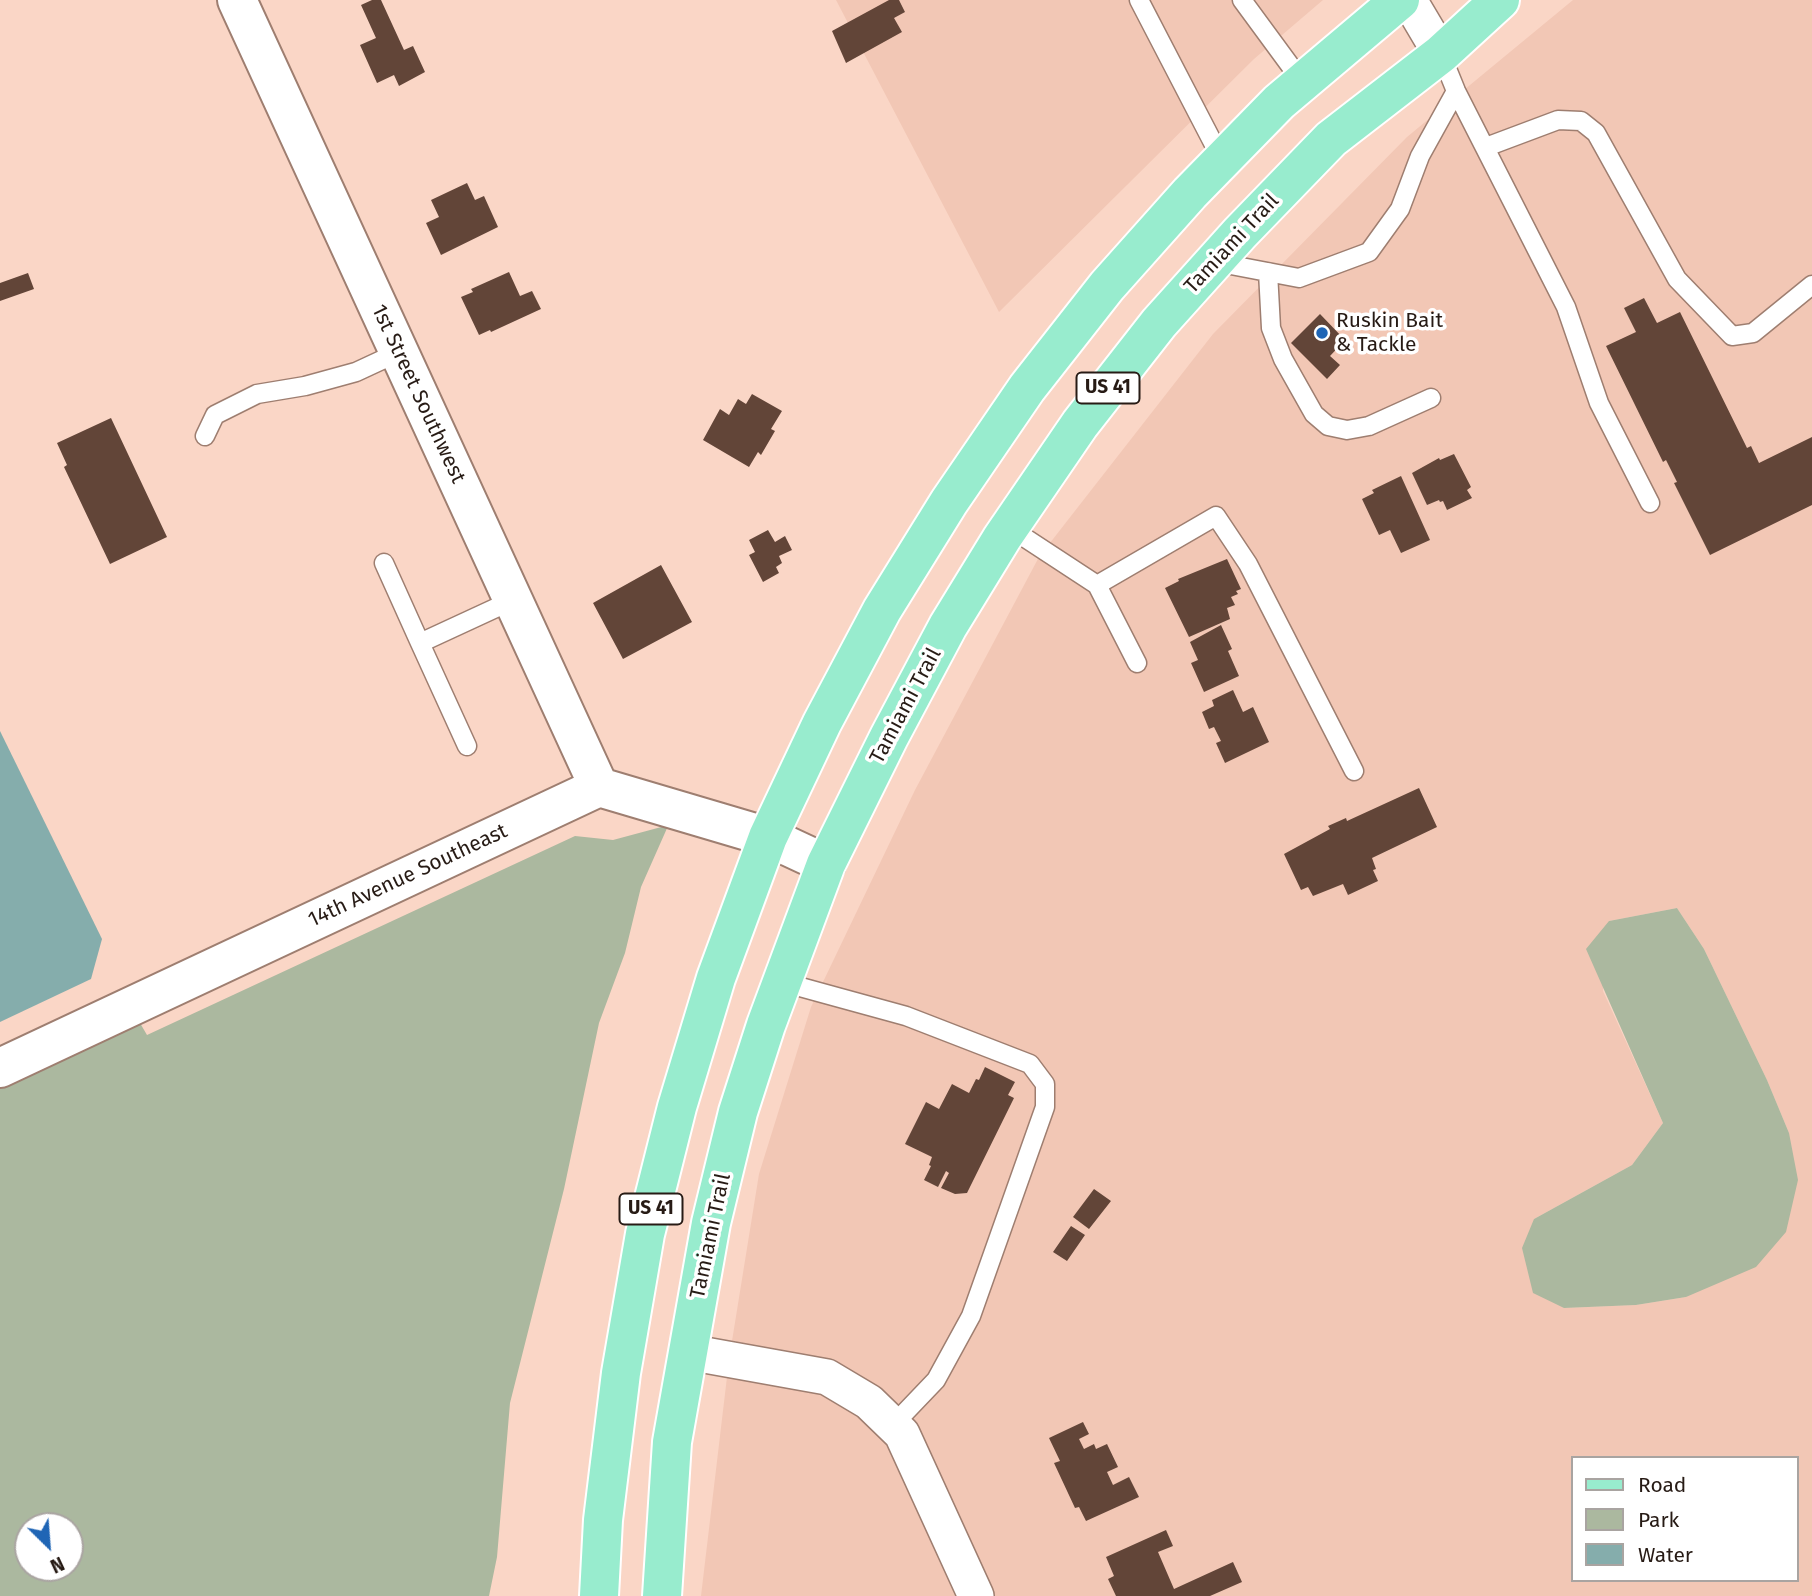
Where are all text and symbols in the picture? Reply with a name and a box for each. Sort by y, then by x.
street label: Tamiami Trail [1179,189,1285,299]
street label: 1st Street Southwest [366,301,470,487]
place label: Ruskin Bait & Tackle [1336,308,1443,358]
marker: Ruskin Bait & Tackle [1314,325,1330,341]
road number: US 41 [1076,372,1140,404]
street label: Tamiami Trail [865,644,947,768]
street label: 14th Avenue Southeast [305,819,511,933]
street label: Tamiami Trail [685,1171,737,1301]
road number: US 41 [620,1194,682,1224]
legend [1570,1456,1798,1582]
text: Road [1638,1472,1686,1498]
text: Park [1638,1507,1679,1533]
north arrow [14,1512,84,1582]
text: Water [1638,1542,1693,1568]
text: N [47,1552,68,1578]

